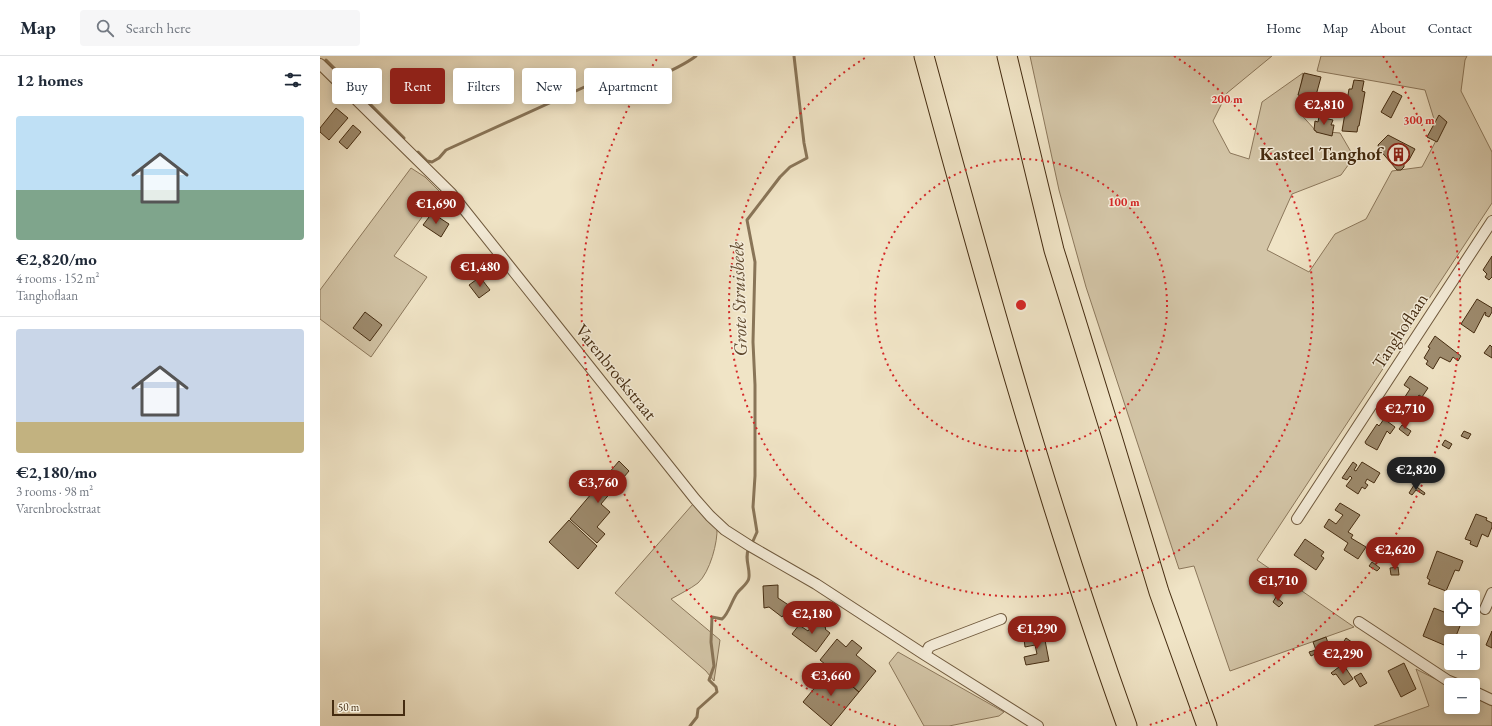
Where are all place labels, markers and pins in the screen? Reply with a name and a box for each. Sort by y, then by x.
pin: €2,810 [1291,92,1357,126]
building icon: Kasteel Tanghof [1385,141,1411,167]
place label: Kasteel Tanghof [1259,142,1385,165]
pin: €1,690 [403,191,469,225]
pin: €1,480 [447,254,513,288]
centre of rings [1014,298,1028,312]
pin: €2,710 [1372,396,1438,430]
pin: €2,820 [1383,457,1449,491]
pin: €3,760 [565,470,631,504]
pin: €2,620 [1362,537,1428,571]
pin: €1,710 [1245,568,1311,602]
pin: €2,180 [779,601,845,635]
pin: €1,290 [1004,616,1070,650]
pin: €2,290 [1310,641,1376,675]
pin: €3,660 [798,663,864,697]

